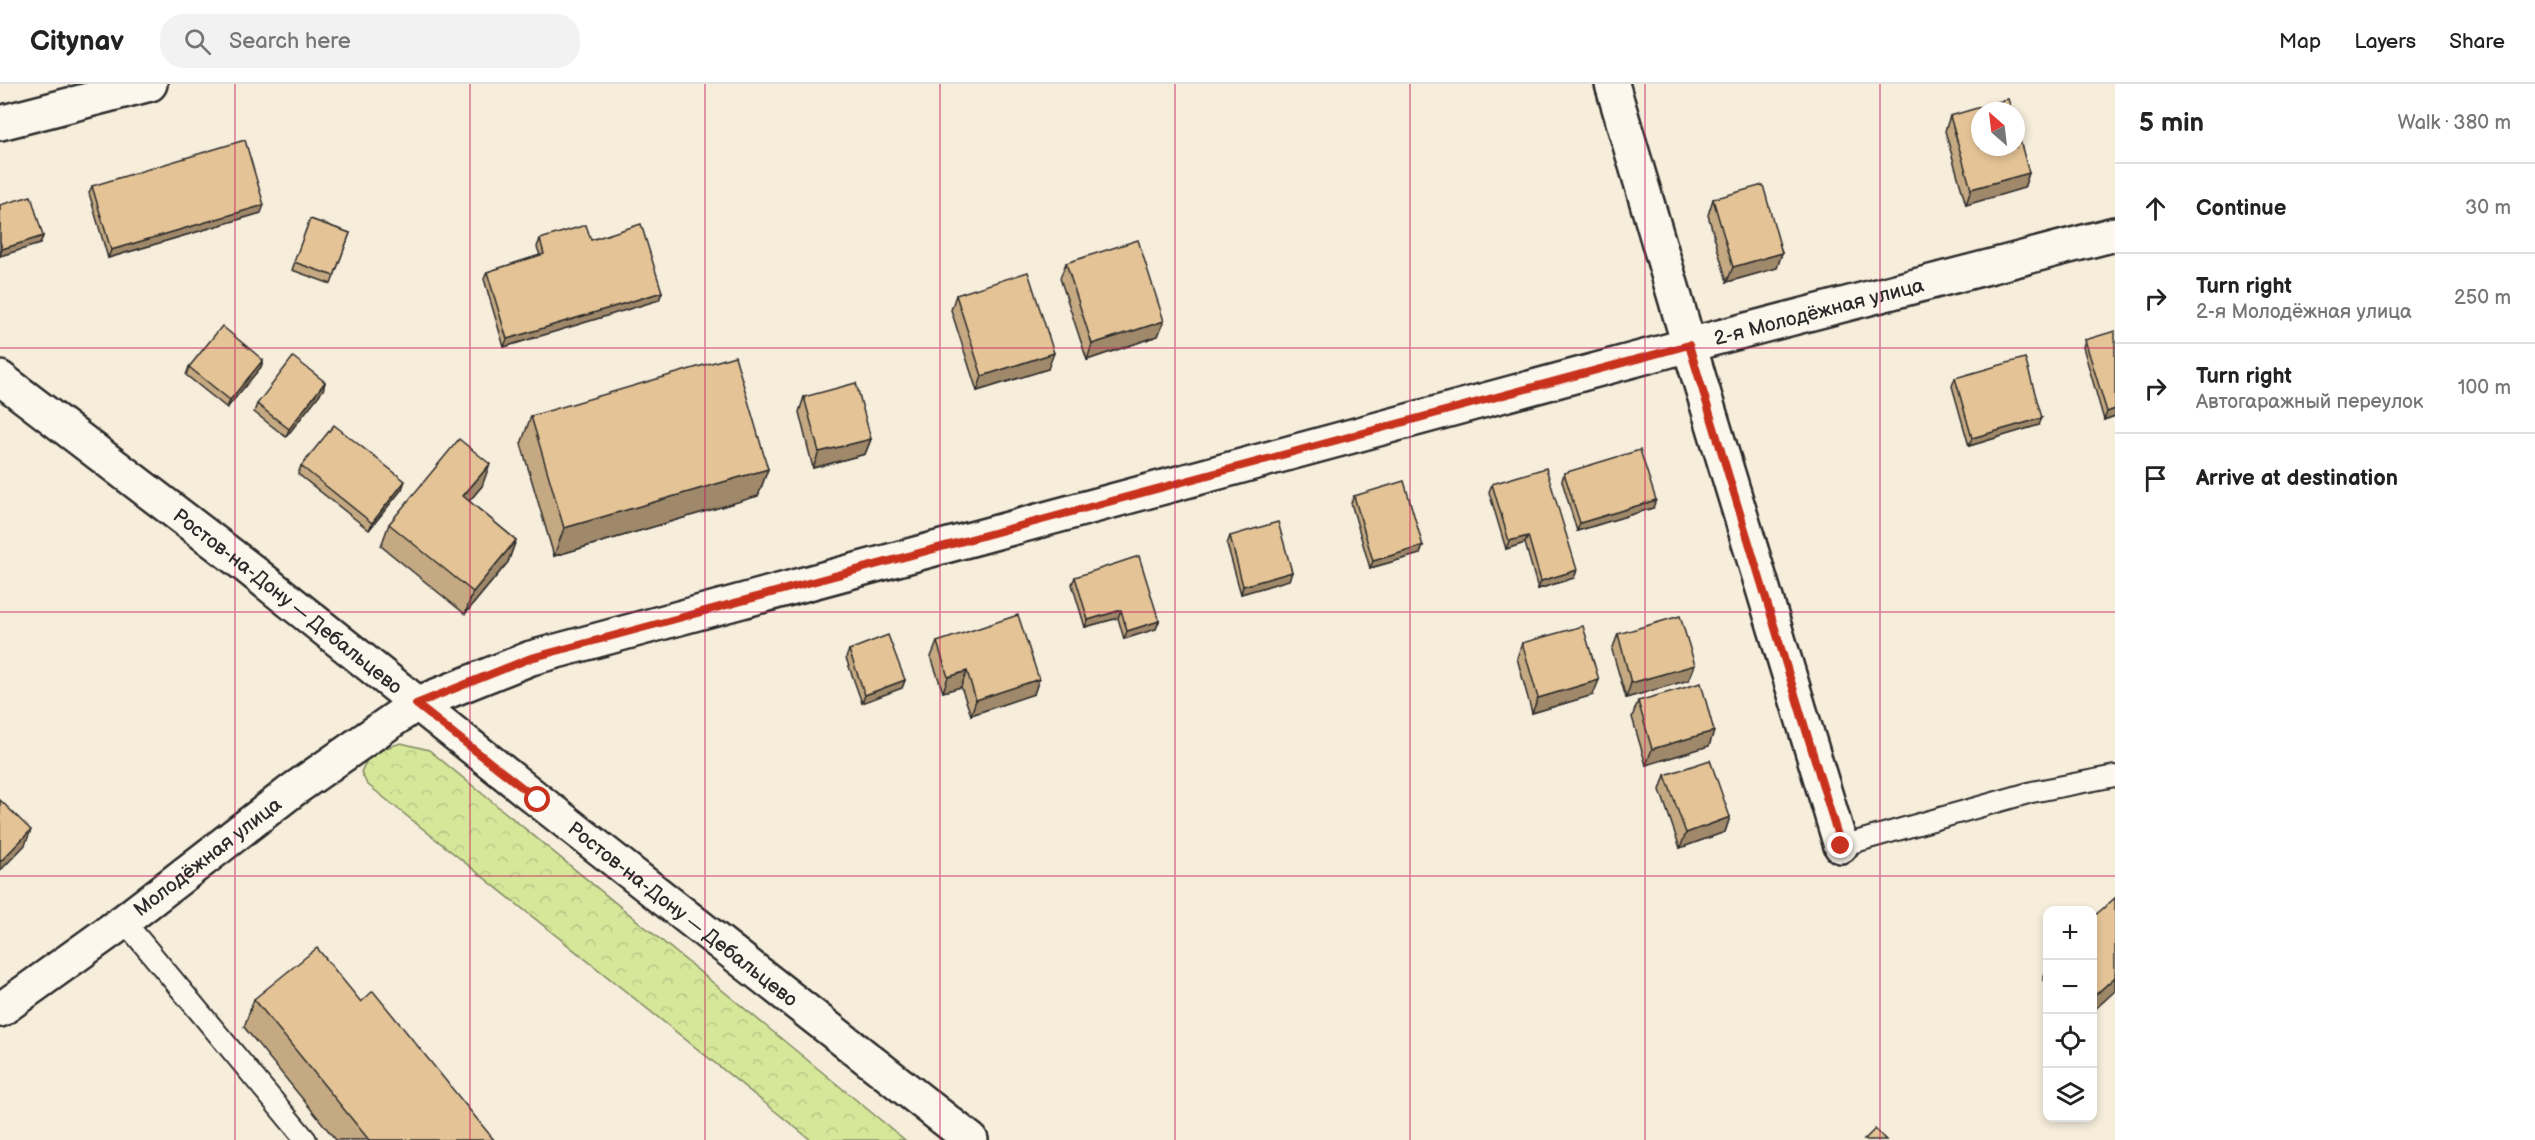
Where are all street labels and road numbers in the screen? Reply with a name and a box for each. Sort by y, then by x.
street label: 2-я Молодёжная улица [1711,273,1927,351]
street label: Ростов-на-Дону — Дебальцево [168,504,407,700]
street label: Молодёжная улица [129,792,287,922]
street label: Ростов-на-Дону — Дебальцево [563,817,802,1012]

